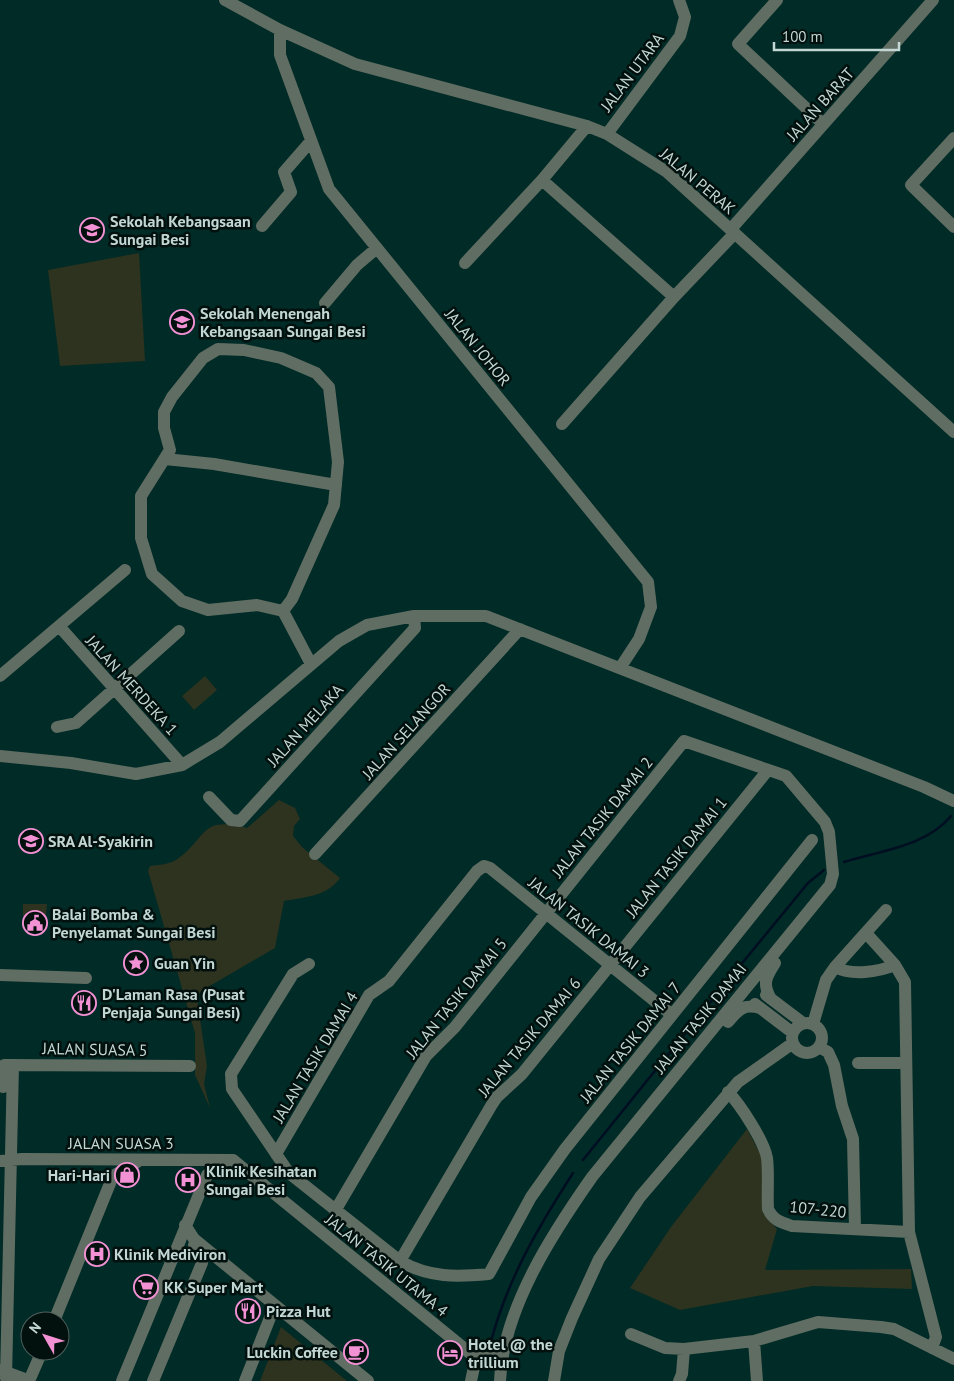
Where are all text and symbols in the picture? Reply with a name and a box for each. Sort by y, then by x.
scale bar [774,20,899,52]
text: 100 m [782,27,823,46]
street label: JALAN UTARA [595,28,668,116]
street label: JALAN BARAT [781,63,858,146]
street label: JALAN PERAK [655,143,740,219]
place label: Sekolah Kebangsaan Sungai Besi [110,211,251,249]
school or university icon: Sekolah Kebangsaan Sungai Besi [79,217,105,243]
place label: Sekolah Menengah Kebangsaan Sungai Besi [200,303,366,341]
street label: JALAN JOHOR [440,304,515,390]
school or university icon: Sekolah Menengah Kebangsaan Sungai Besi [169,309,195,335]
street label: JALAN MERDEKA 1 [81,630,182,739]
street label: JALAN MELAKA [262,679,348,771]
street label: JALAN SELANGOR [357,679,454,784]
street label: JALAN TASIK DAMAI 2 [547,753,657,882]
street label: JALAN TASIK DAMAI 1 [621,793,731,922]
school or university icon: SRA Al-Syakirin [18,828,44,854]
place label: SRA Al-Syakirin [48,831,153,851]
street label: JALAN TASIK DAMAI 3 [524,872,653,982]
place label: Balai Bomba & Penyelamat Sungai Besi [52,904,216,942]
public building icon: Balai Bomba & Penyelamat Sungai Besi [22,910,48,936]
street label: JALAN TASIK DAMAI 5 [401,934,511,1063]
place icon: Guan Yin [123,950,149,976]
place label: Guan Yin [154,953,215,973]
street label: JALAN TASIK DAMAI [649,959,751,1078]
street label: JALAN TASIK DAMAI 6 [473,973,585,1101]
street label: JALAN TASIK DAMAI 7 [575,978,685,1107]
place label: D'Laman Rasa (Pusat Penjaja Sungai Besi) [102,984,245,1022]
street label: JALAN TASIK DAMAI 4 [267,988,362,1127]
restaurant icon: D'Laman Rasa (Pusat Penjaja Sungai Besi) [71,990,97,1016]
street label: JALAN SUASA 5 [41,1038,148,1060]
street label: JALAN SUASA 3 [67,1133,174,1153]
place label: Klinik Kesihatan Sungai Besi [206,1161,317,1199]
shop icon: Hari-Hari [114,1162,140,1188]
place label: Hari-Hari [48,1165,110,1185]
hospital icon: Klinik Kesihatan Sungai Besi [175,1167,201,1193]
street label: 107-220 [789,1196,848,1222]
street label: JALAN TASIK UTAMA 4 [321,1209,453,1321]
hospital icon: Klinik Mediviron [84,1241,110,1267]
place label: Klinik Mediviron [114,1244,226,1264]
supermarket icon: KK Super Mart [133,1274,159,1300]
place label: KK Super Mart [164,1277,264,1297]
restaurant icon: Pizza Hut [235,1298,261,1324]
place label: Pizza Hut [266,1301,331,1321]
north arrow [20,1311,70,1361]
text: N [25,1319,45,1337]
place label: Hotel @ the trillium [468,1334,553,1372]
cafe icon: Luckin Coffee [343,1339,369,1365]
hotel icon: Hotel @ the trillium [437,1340,463,1366]
place label: Luckin Coffee [246,1342,338,1362]

